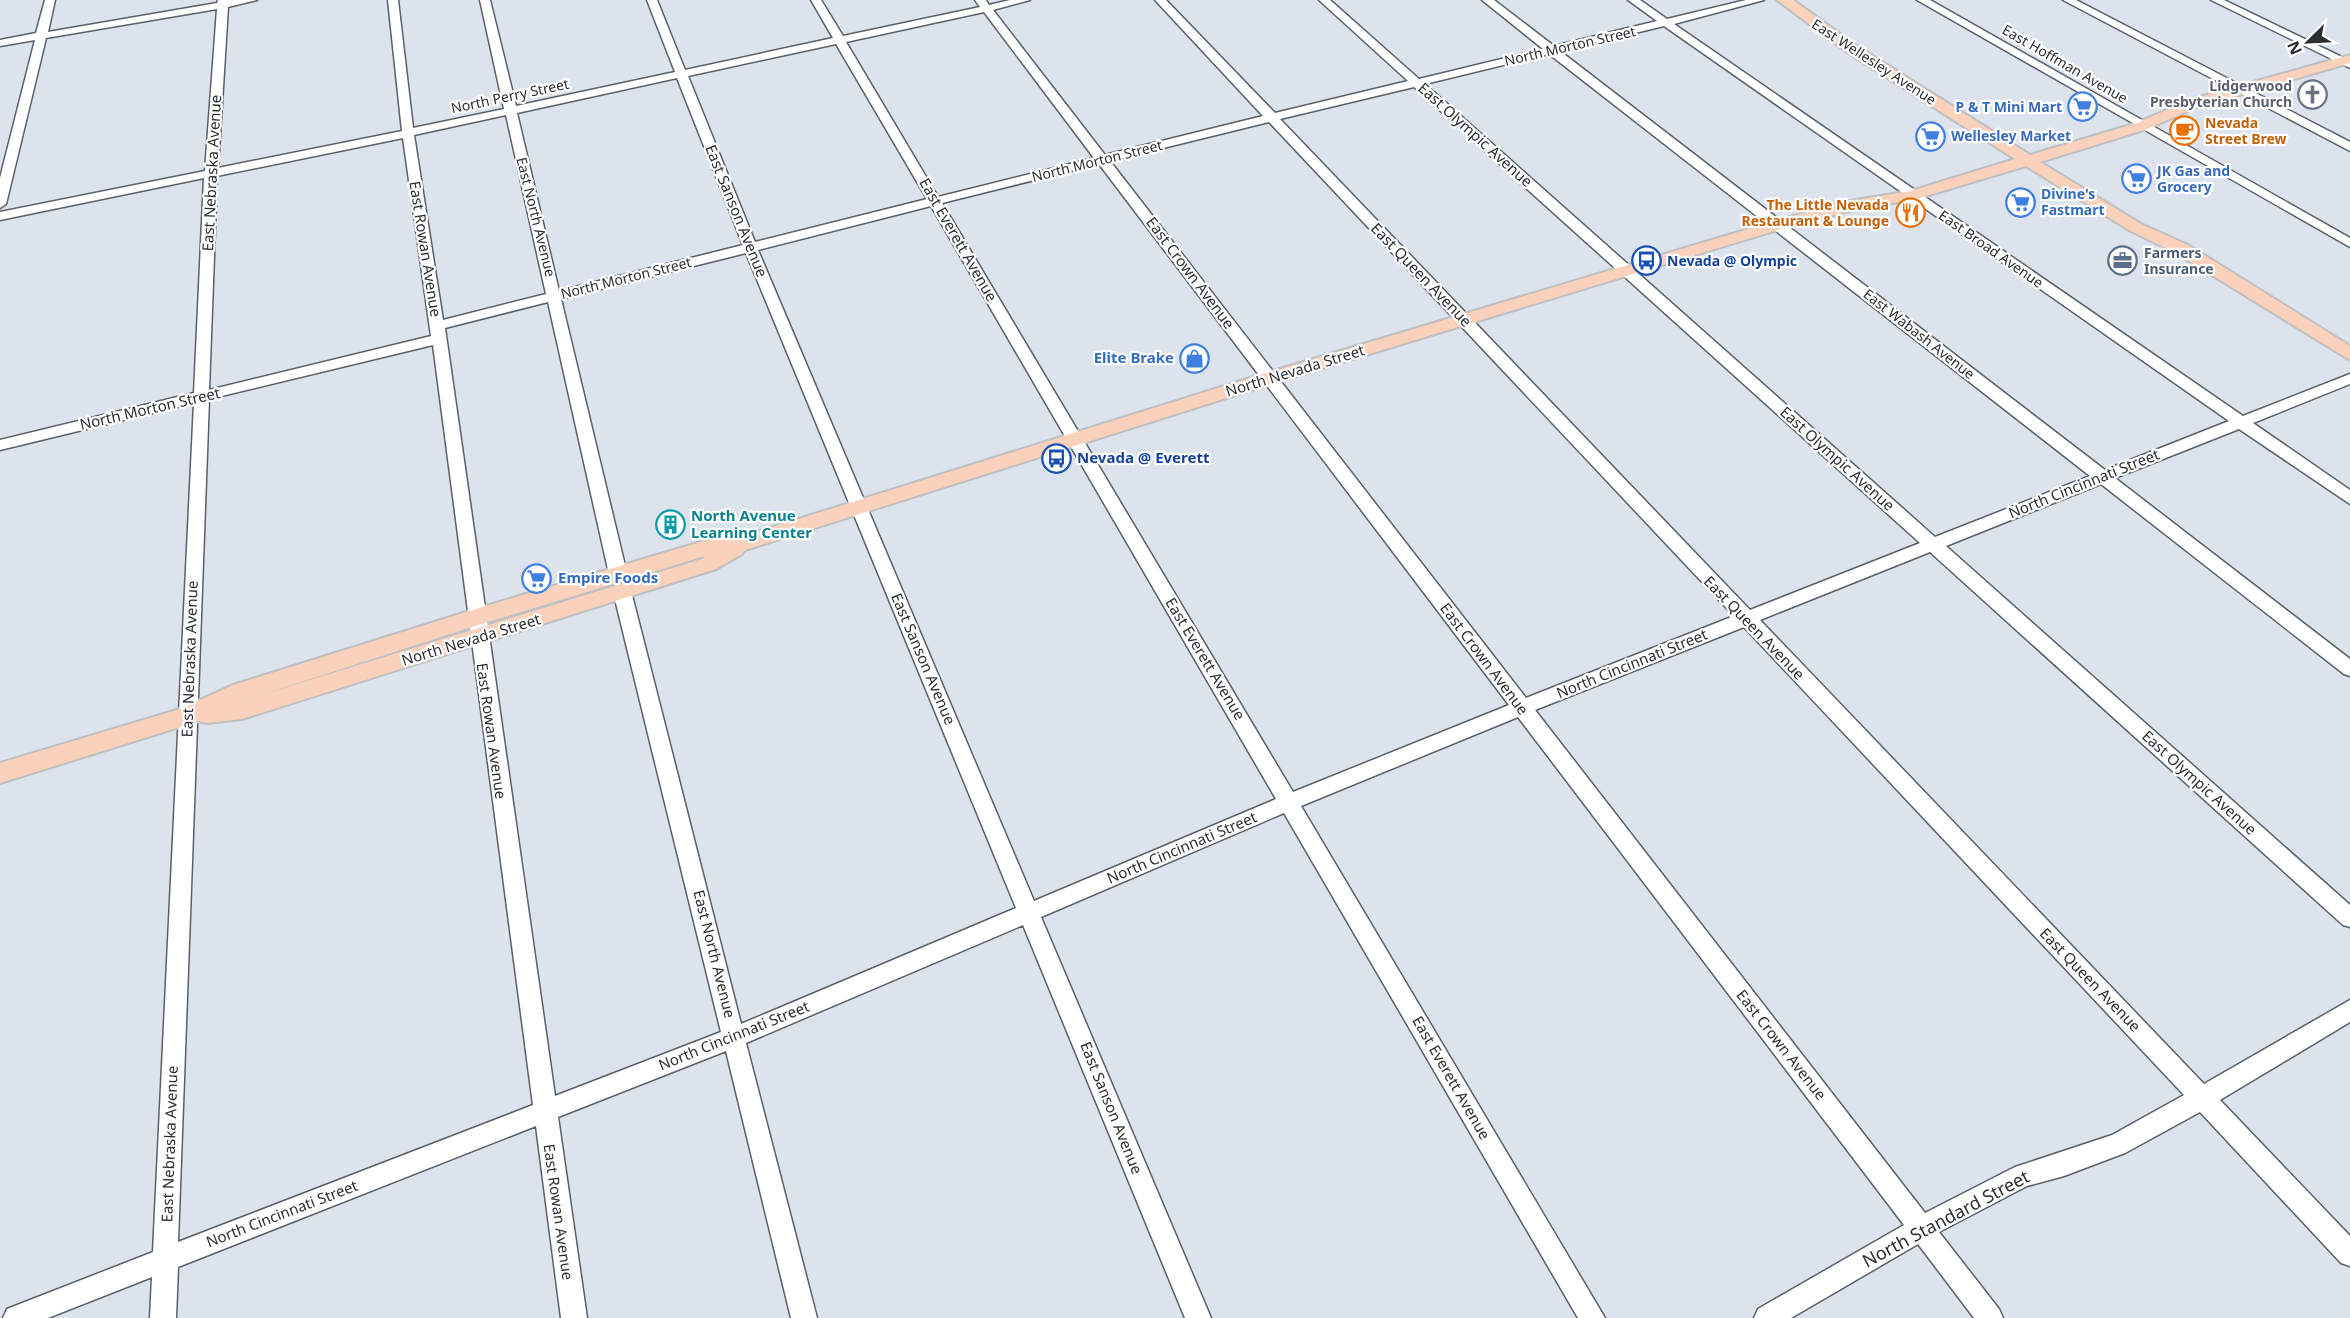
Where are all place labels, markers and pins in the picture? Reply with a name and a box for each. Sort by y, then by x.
place label: Lidgerwood Presbyterian Church [2150,76,2292,111]
church icon: Lidgerwood Presbyterian Church [2297,78,2329,110]
supermarket icon: P & T Mini Mart [2067,91,2099,123]
place label: P & T Mini Mart [1956,97,2062,116]
place label: Nevada Street Brew [2205,113,2287,148]
cafe icon: Nevada Street Brew [2168,115,2200,147]
supermarket icon: Wellesley Market [1914,120,1946,152]
place label: Wellesley Market [1951,126,2071,145]
place label: JK Gas and Grocery [2155,161,2230,196]
supermarket icon: JK Gas and Grocery [2120,163,2152,195]
place label: Divine's Fastmart [2041,184,2105,219]
supermarket icon: Divine's Fastmart [2004,186,2036,218]
place label: The Little Nevada Restaurant & Lounge [1742,195,1889,230]
restaurant icon: The Little Nevada Restaurant & Lounge [1894,197,1926,229]
place label: Farmers Insurance [2144,243,2214,278]
bus stop icon: Nevada @ Olympic [1630,245,1662,277]
office icon: Farmers Insurance [2107,245,2139,277]
place label: Nevada @ Olympic [1667,251,1797,270]
shop icon: Elite Brake [1179,342,1211,374]
place label: Elite Brake [1094,347,1174,367]
bus stop icon: Nevada @ Everett [1040,442,1072,474]
place label: Nevada @ Everett [1077,447,1210,467]
place label: North Avenue Learning Center [691,505,812,542]
building icon: North Avenue Learning Center [654,509,686,541]
supermarket icon: Empire Foods [521,562,553,594]
place label: Empire Foods [558,567,658,587]

